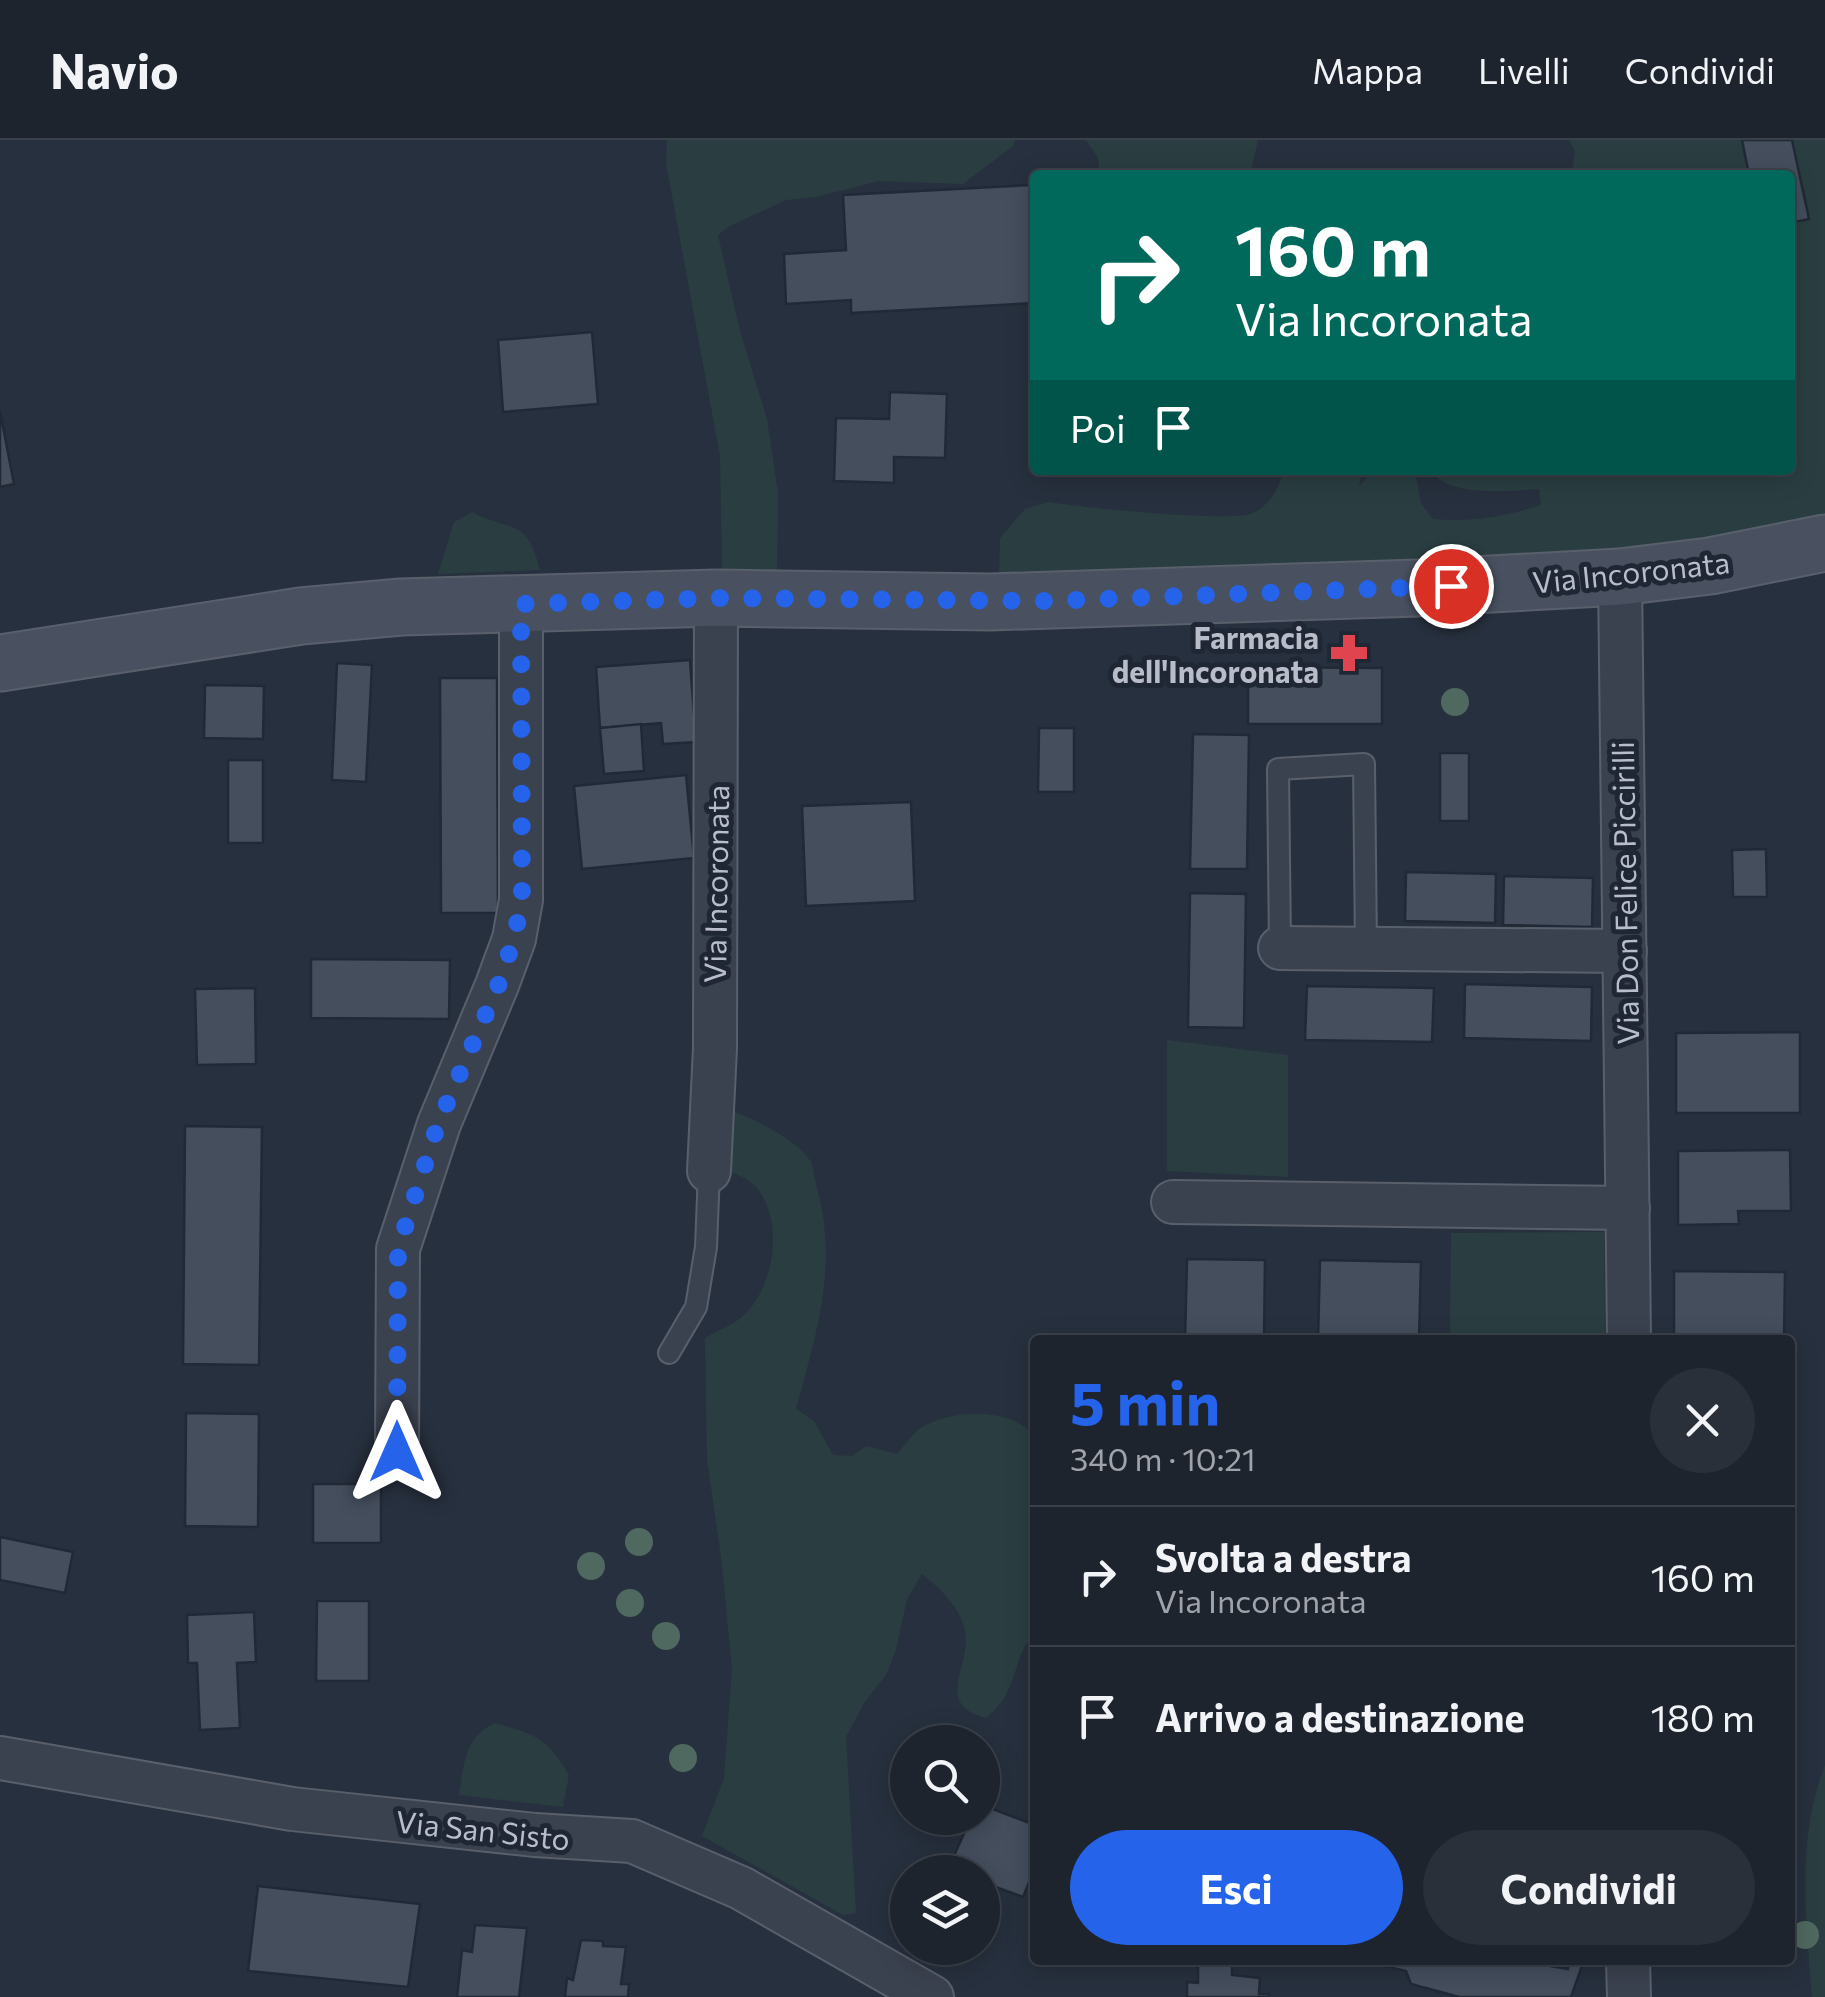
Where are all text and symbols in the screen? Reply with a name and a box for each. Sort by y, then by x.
text: Navio [50,40,179,99]
text: Mappa [1312,48,1423,91]
text: Livelli [1478,48,1570,91]
text: Condividi [1625,48,1775,91]
text: 160 m [1235,205,1431,290]
icon: right [1070,210,1200,340]
text: Via Incoronata [1235,290,1533,345]
icon: arrive [1146,400,1201,455]
text: Poi [1070,404,1126,451]
street label: Via Incoronata [1530,542,1732,600]
pin [1409,544,1494,629]
icon: arrive [1424,559,1479,614]
place label: Farmacia dell'Incoronata [1112,618,1319,689]
pharmacy icon: Farmacia dell'Incoronata [1328,632,1370,674]
street label: Via Don Felice Piccirilli [1603,741,1645,1045]
street label: Via Incoronata [695,785,735,983]
text: 5 min [1070,1364,1220,1437]
button: close [1650,1368,1755,1473]
position arrow [345,1400,449,1504]
text: 340 m · 10:21 [1070,1438,1256,1478]
text: Svolta a destra [1155,1533,1411,1580]
icon: right [1070,1549,1125,1604]
text: 160 m [1650,1553,1755,1600]
text: Via Incoronata [1155,1580,1367,1620]
icon: arrive [1070,1689,1125,1744]
text: Arrivo a destinazione [1155,1693,1525,1740]
text: 180 m [1650,1693,1755,1740]
map controls [890,1725,1000,1965]
button: search [890,1725,1000,1835]
street label: Via San Sisto [394,1801,572,1857]
button: Esci [1070,1830,1403,1945]
button: Condividi [1423,1830,1755,1945]
button: layers [890,1855,1000,1965]

